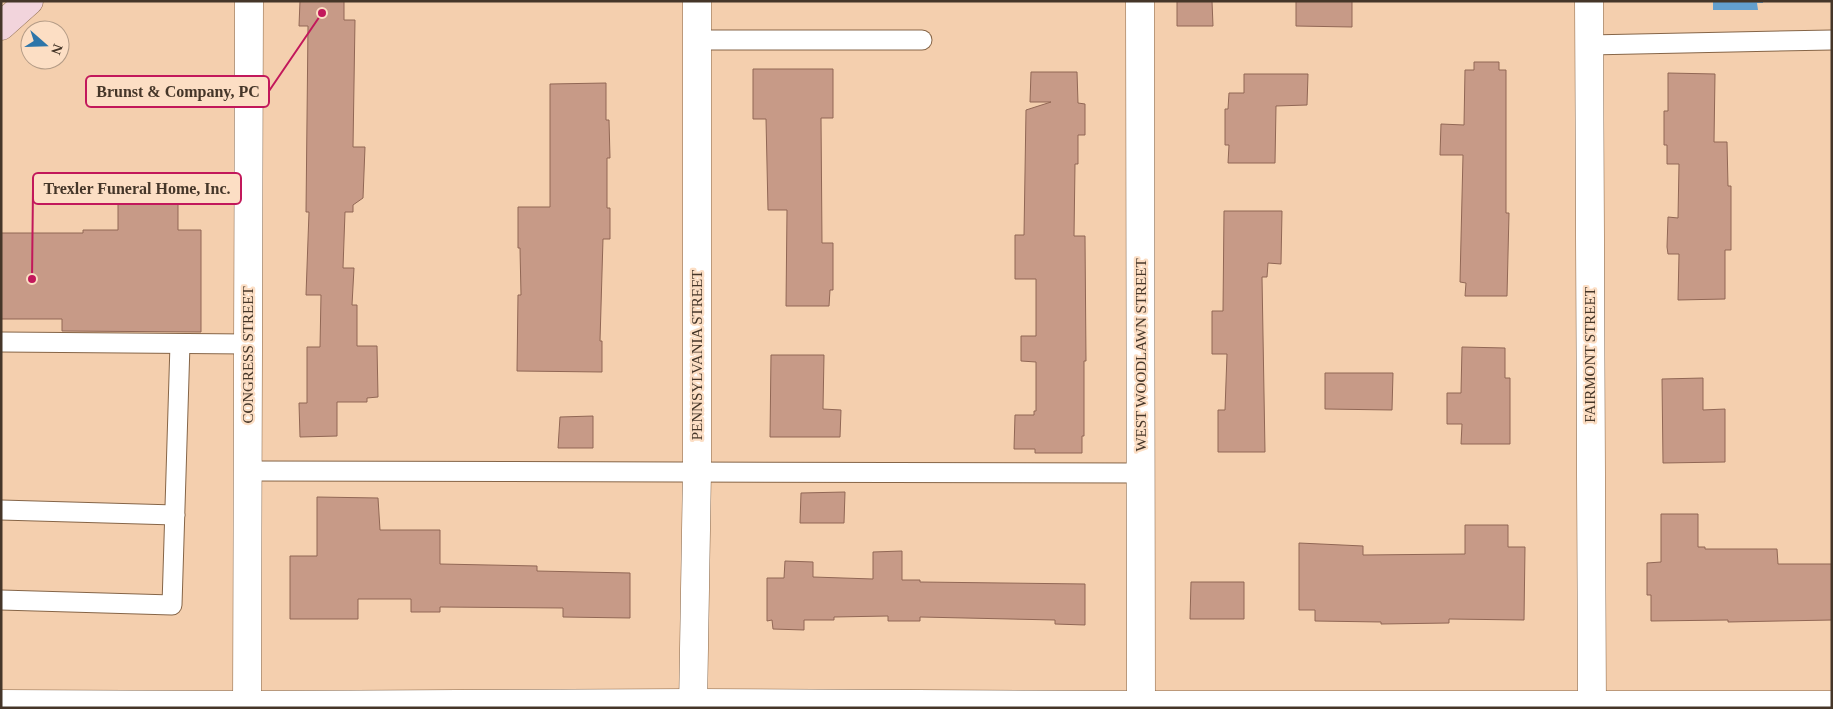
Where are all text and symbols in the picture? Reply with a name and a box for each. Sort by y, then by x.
north arrow [20,20,70,70]
text: N [48,42,66,57]
callout: Brunst & Company, PC [86,76,269,107]
text: Brunst & Company, PC [96,83,260,101]
callout: Trexler Funeral Home, Inc. [33,173,241,204]
text: Trexler Funeral Home, Inc. [43,180,231,197]
street label: WEST WOODLAWN STREET [1133,258,1149,452]
street label: PENNSYLVANIA STREET [689,270,705,440]
street label: CONGRESS STREET [240,286,256,424]
street label: FAIRMONT STREET [1582,287,1598,423]

